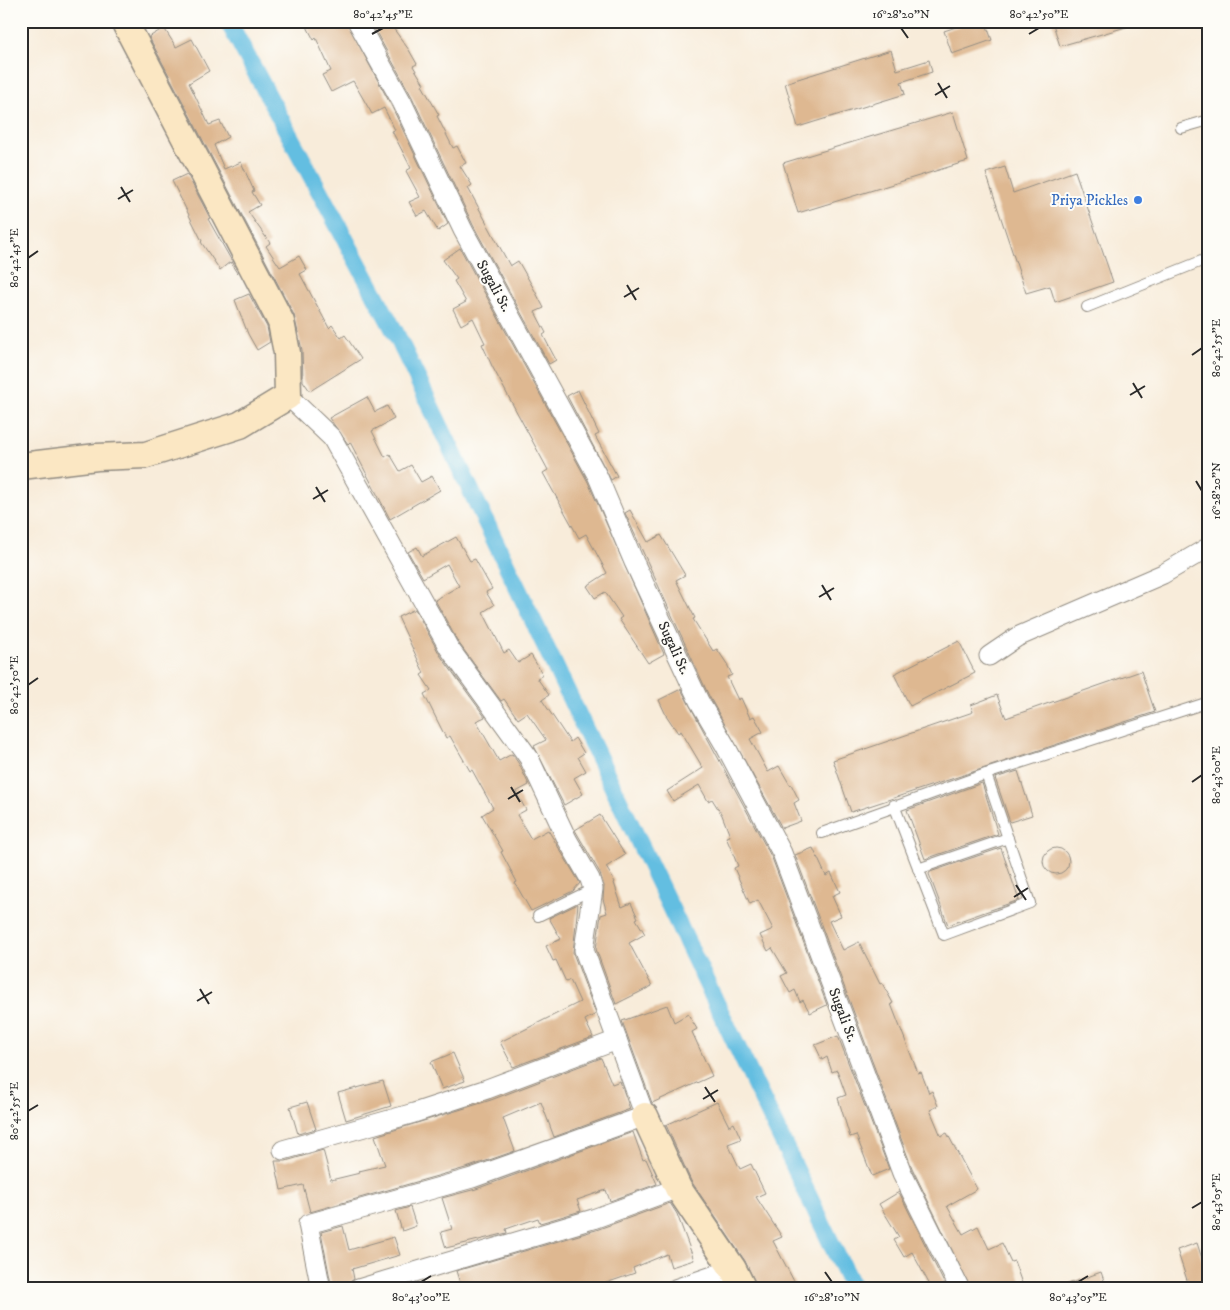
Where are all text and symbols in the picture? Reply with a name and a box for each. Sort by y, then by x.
text: 80°42'45"E [353,7,413,22]
text: 16°28'20"N [872,7,930,22]
text: 80°42'50"E [1009,7,1069,22]
place label: Priya Pickles [1051,191,1128,210]
marker: Priya Pickles [1132,194,1144,206]
text: 80°42'45"E [7,228,22,288]
street label: Sugali St. [472,257,516,315]
text: 80°42'55"E [1209,318,1224,377]
text: 16°28'20"N [1209,462,1224,520]
street label: Sugali St. [653,618,695,678]
text: 80°42'50"E [7,655,22,715]
text: 80°43'00"E [1209,745,1224,804]
street label: Sugali St. [824,985,862,1045]
text: 80°42'55"E [7,1081,22,1140]
text: 80°43'05"E [1209,1173,1224,1231]
text: 80°43'00"E [392,1290,451,1305]
text: 16°28'10"N [804,1290,860,1305]
text: 80°43'05"E [1049,1290,1107,1305]

